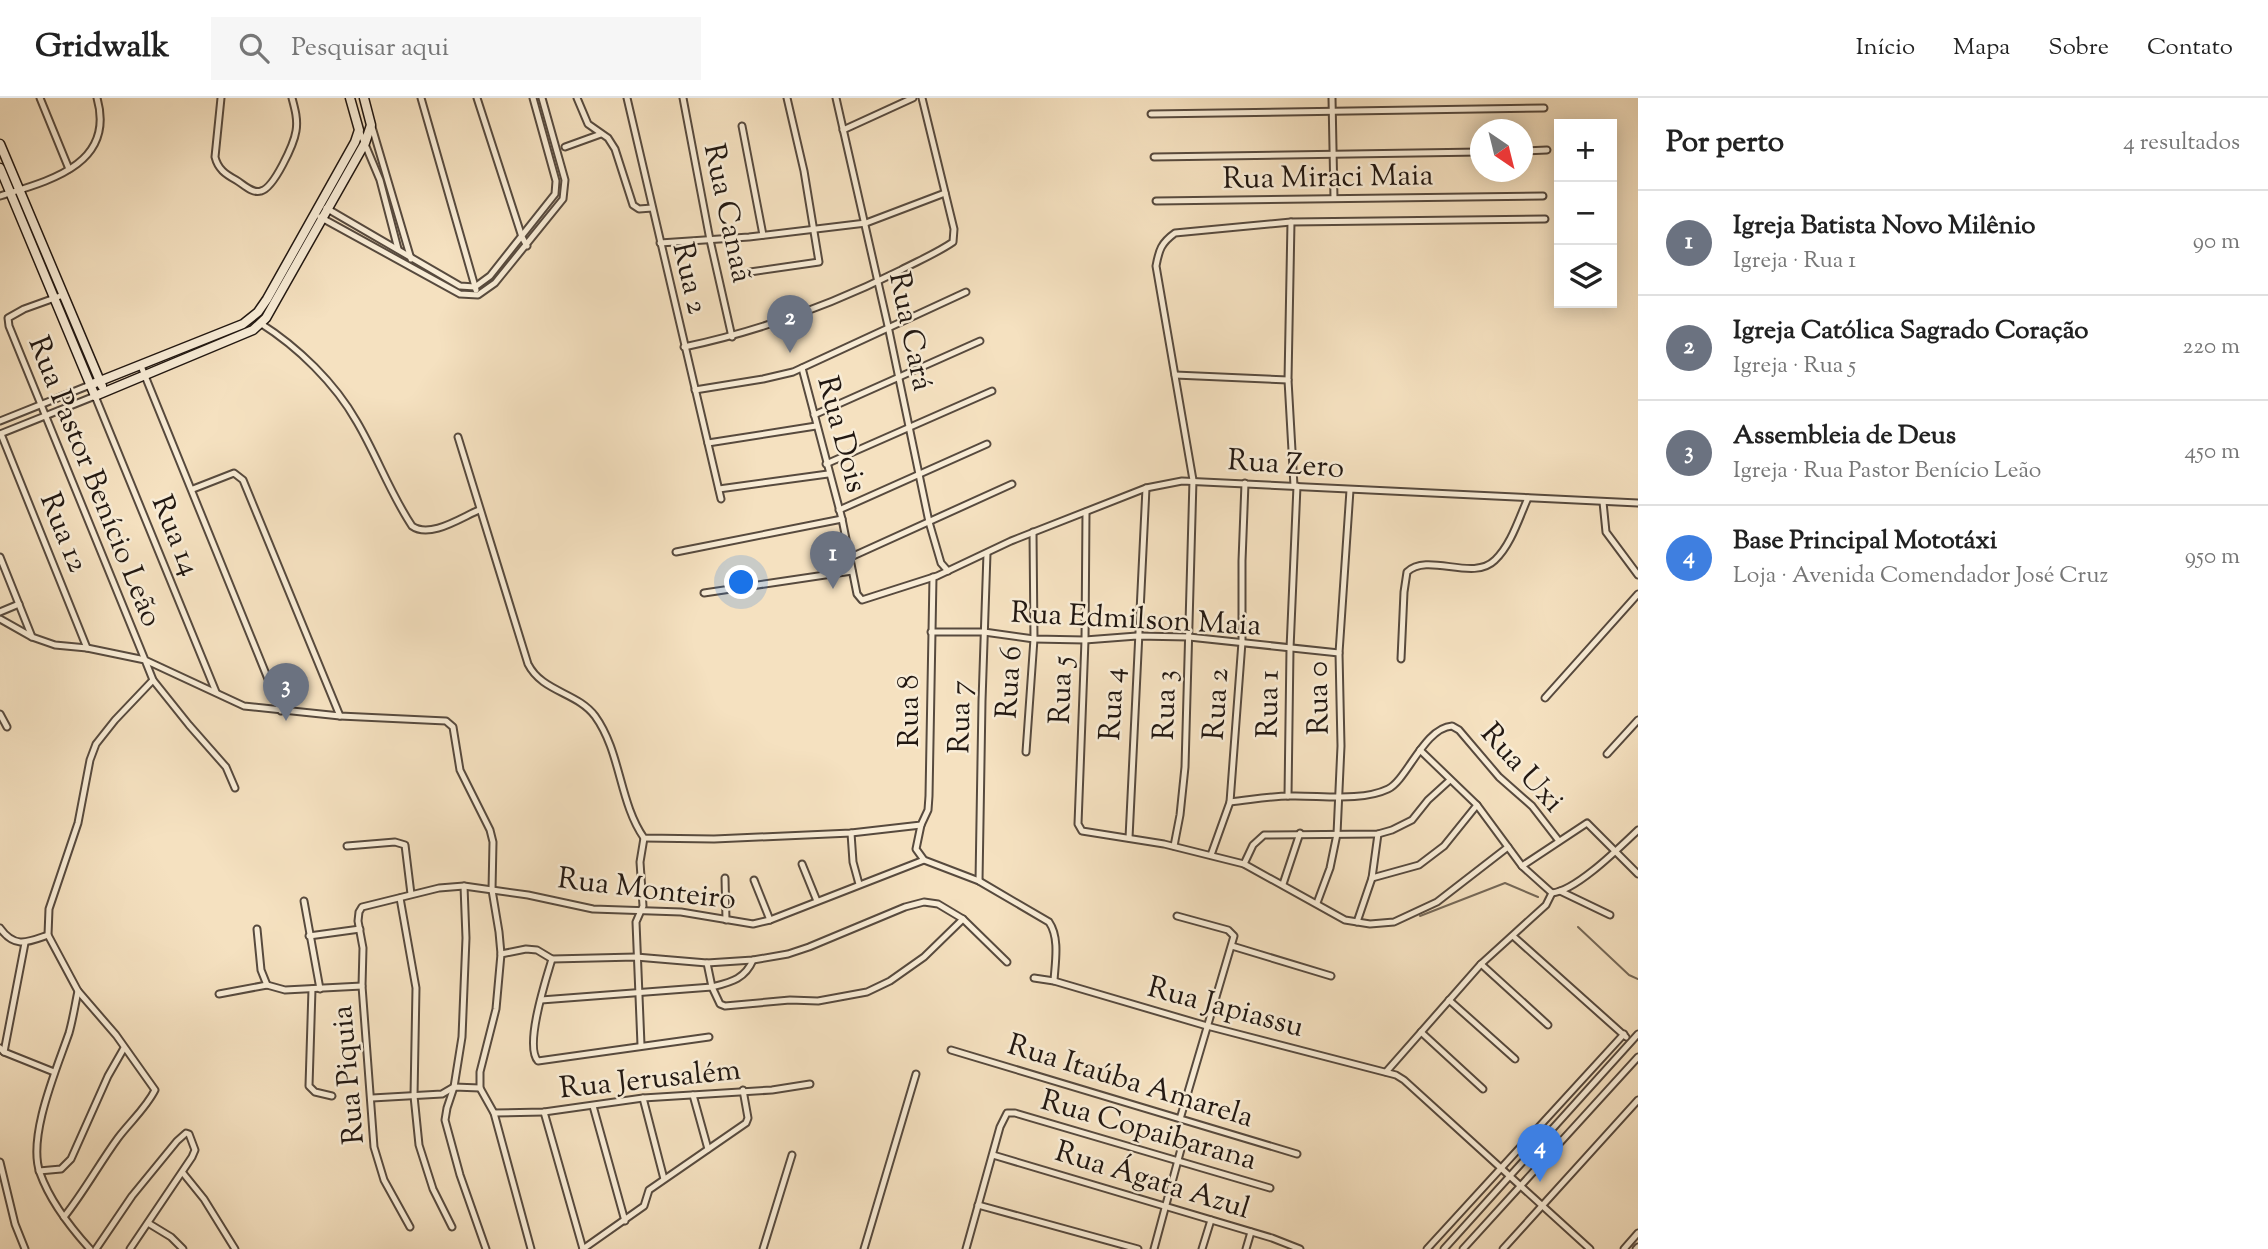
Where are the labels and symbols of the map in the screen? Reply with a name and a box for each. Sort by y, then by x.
north arrow [1470,119,1533,182]
street label: Rua Canaã [691,140,762,287]
street label: Rua Miraci Maia [1222,155,1434,202]
street label: Rua 2 [659,239,718,319]
street label: Rua Cará [876,268,943,395]
pin: 2 [767,295,813,353]
street label: Rua Pastor Benício Leão [16,330,172,634]
street label: Rua Dois [804,372,877,498]
street label: Rua Zero [1226,440,1346,491]
street label: Rua 12 [27,487,98,579]
street label: Rua 14 [139,489,210,583]
pin: 1 [810,531,856,589]
your location [724,565,758,599]
street label: Rua Edmilson Maia [1009,592,1262,649]
street label: Rua 6 [986,644,1034,720]
street label: Rua 5 [1040,655,1085,725]
street label: Rua 0 [1297,661,1342,735]
pin: 3 [263,663,309,721]
street label: Rua 4 [1090,666,1137,742]
street label: Rua 2 [1194,667,1241,742]
street label: Rua 3 [1144,669,1189,741]
street label: Rua 1 [1247,669,1292,739]
street label: Rua 8 [889,674,932,748]
street label: Rua 7 [939,680,984,754]
street label: Rua Uxi [1469,714,1573,823]
street label: Rua Monteiro [555,858,738,923]
street label: Rua Japiassu [1142,967,1308,1050]
street label: Rua Piquia [322,1003,377,1146]
street label: Rua Itaúba Amarela [1002,1025,1259,1140]
street label: Rua Jerusalém [558,1050,743,1111]
street label: Rua Copaibarana [1035,1080,1261,1183]
pin: 4 [1517,1124,1563,1182]
street label: Rua Ágata Azul [1049,1131,1255,1231]

